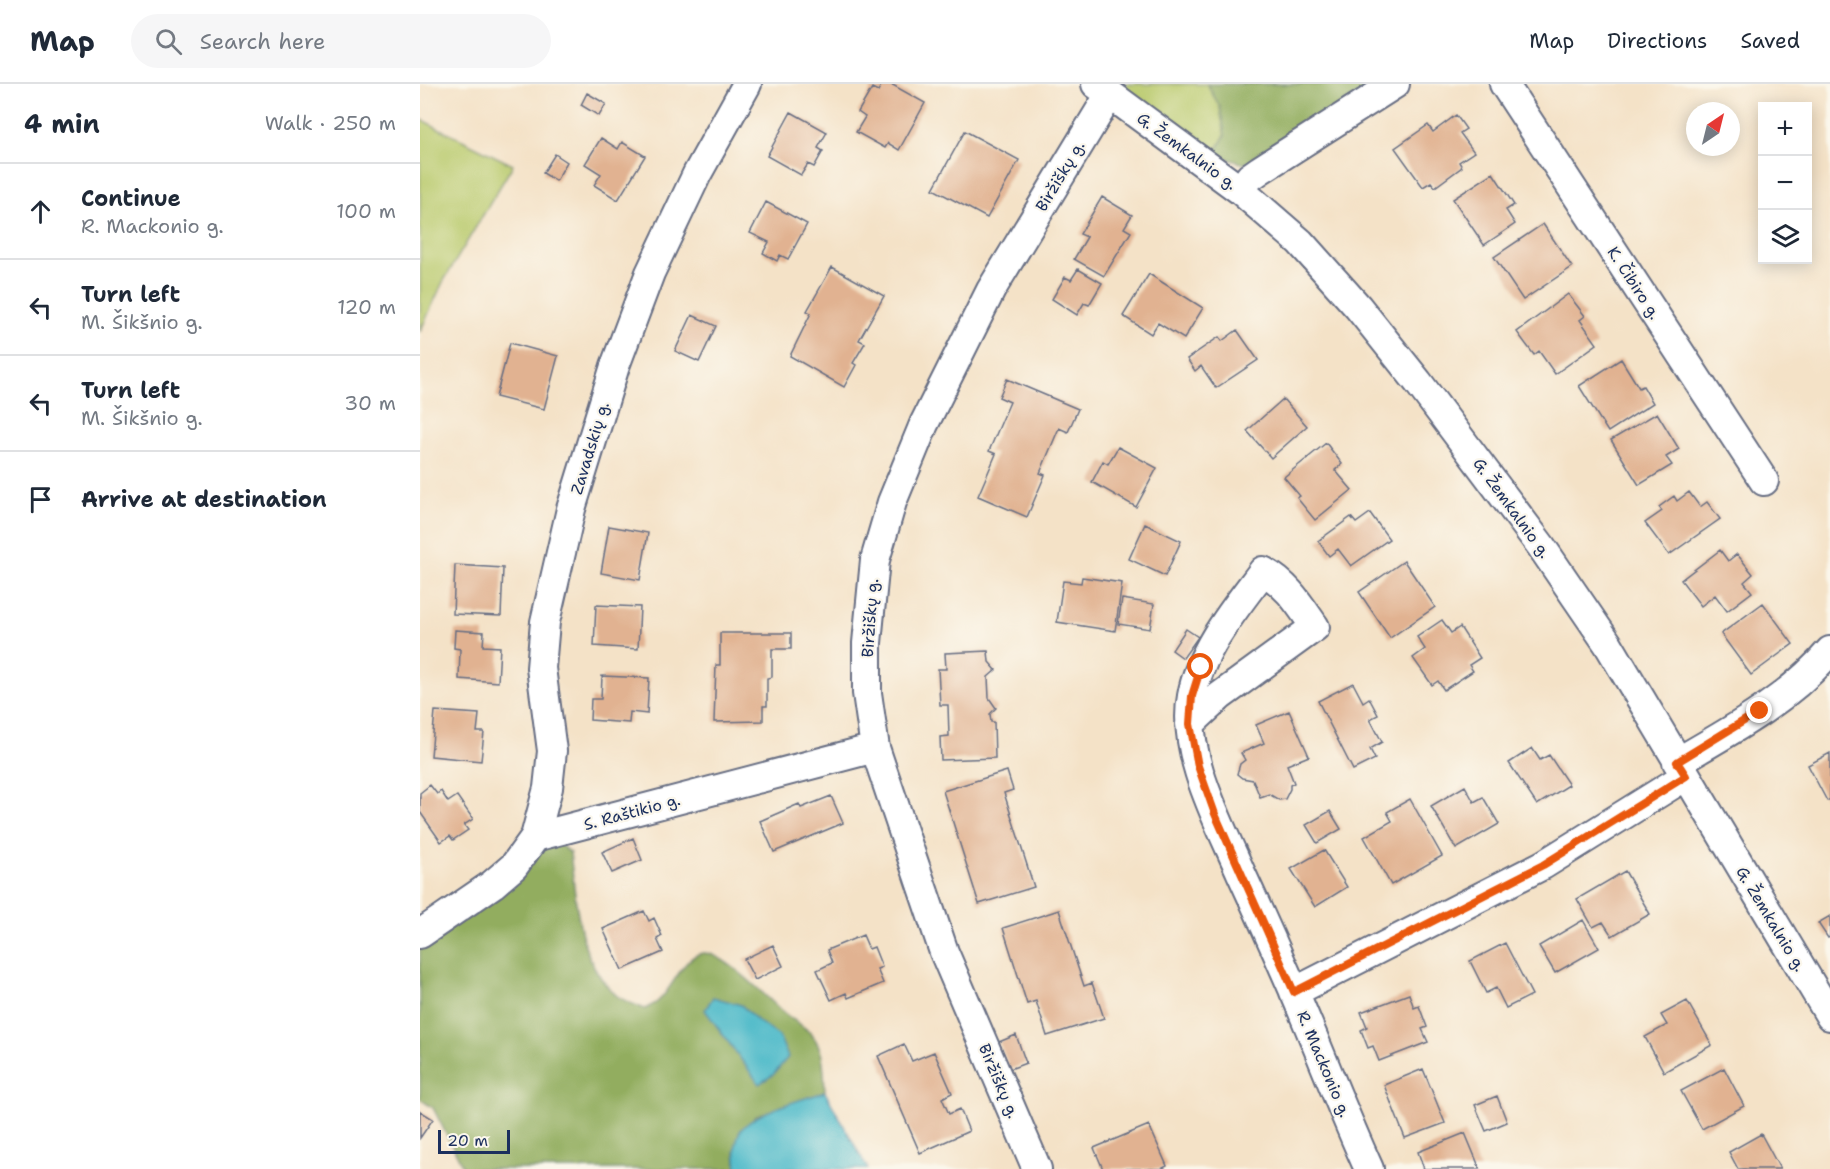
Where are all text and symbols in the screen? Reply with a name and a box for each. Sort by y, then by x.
search box [131,14,551,68]
text: Map [30,22,95,60]
icon: search [152,25,185,58]
text: Search here [200,27,325,56]
text: Map [1529,27,1574,55]
text: Directions [1607,27,1707,55]
text: Saved [1740,27,1800,55]
north arrow [1686,102,1740,156]
map controls [1758,102,1812,264]
button: + [1758,102,1812,156]
text: 4 min [24,106,100,141]
street label: G. Žemkalnio g. [1133,108,1241,194]
text: Walk · 250 m [265,110,396,136]
street label: Biržiškų g. [1031,137,1089,215]
button: − [1758,156,1812,210]
text: Continue [81,184,181,213]
icon: ahead [24,195,57,228]
text: 100 m [336,198,396,224]
button: layers [1758,210,1812,264]
text: R. Mackonio g. [81,213,224,239]
street label: K. Čibiro g. [1603,243,1665,323]
text: Turn left [81,280,180,309]
icon: left [24,291,57,324]
text: 120 m [337,294,396,320]
text: M. Šikšnio g. [81,309,203,335]
text: Turn left [81,376,180,405]
icon: left [24,387,57,420]
text: 30 m [344,390,396,416]
street label: Zavadskių g. [566,399,614,497]
text: M. Šikšnio g. [81,405,203,431]
street label: G. Žemkalnio g. [1469,454,1555,562]
icon: arrive [24,483,57,516]
text: Arrive at destination [81,485,327,514]
street label: Biržiškų g. [857,578,883,658]
route start [1187,653,1213,679]
route end [1746,697,1772,723]
street label: S. Raštikio g. [581,789,683,835]
street label: G. Žemkalnio g. [1731,863,1811,975]
street label: R. Mackonio g. [1292,1007,1356,1121]
street label: Biržiškų g. [974,1041,1024,1121]
scale bar [438,1127,510,1154]
text: 20 m [447,1130,488,1151]

